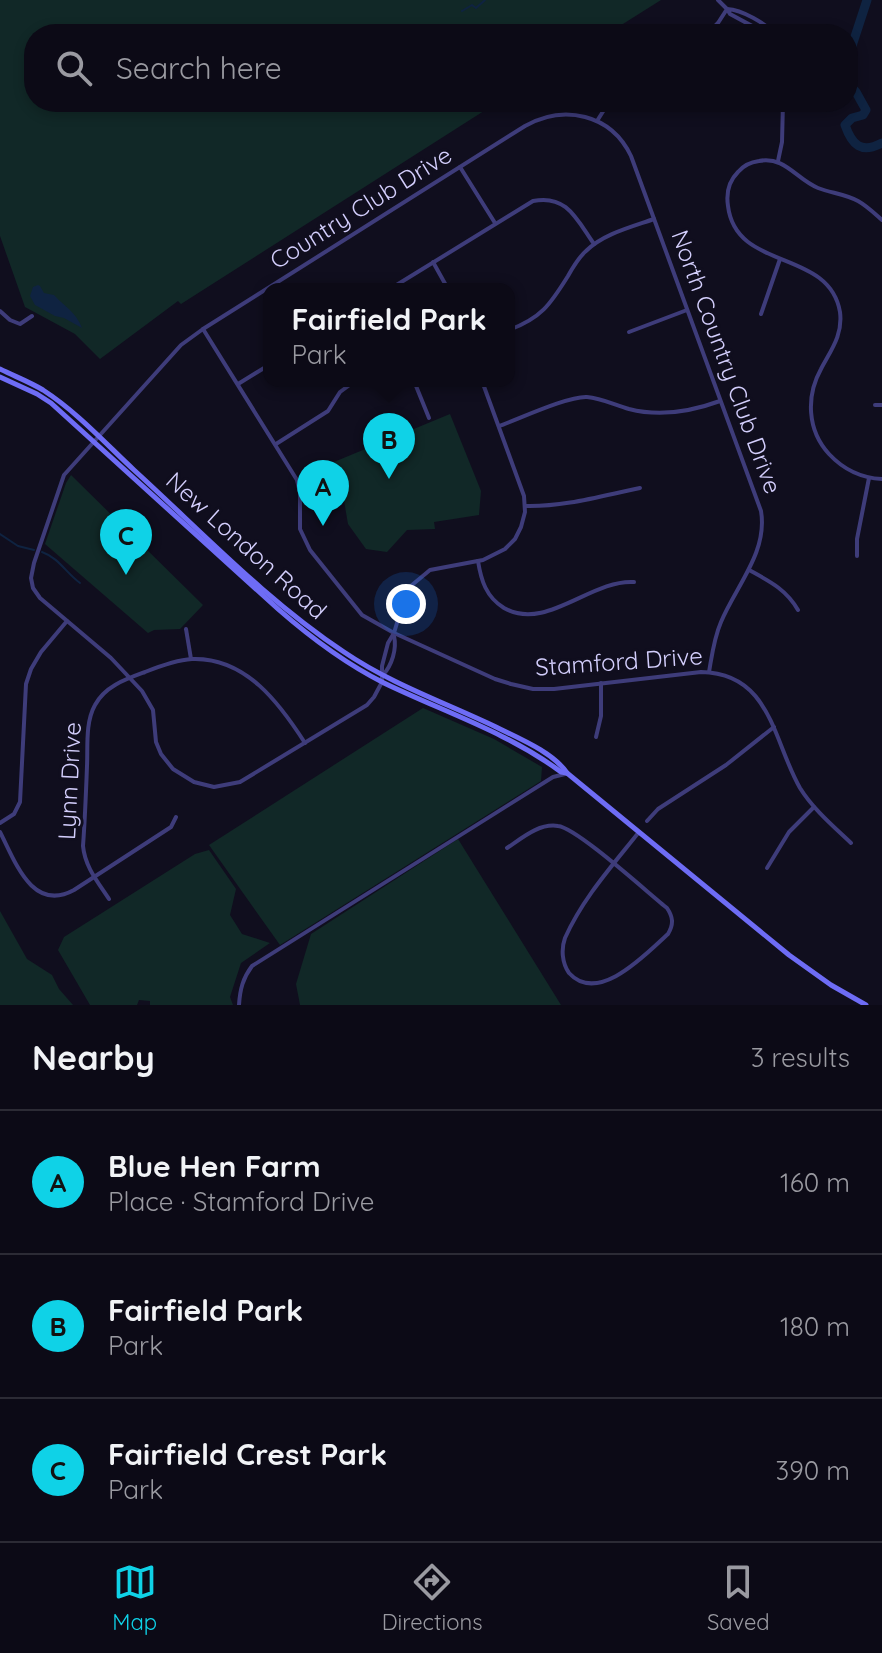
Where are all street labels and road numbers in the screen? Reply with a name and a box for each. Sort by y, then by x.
street label: Country Club Drive [264,139,457,275]
street label: North Country Club Drive [665,226,789,498]
street label: New London Road [160,465,333,625]
street label: Stamford Drive [534,640,704,682]
street label: Lynn Drive [51,721,87,841]

